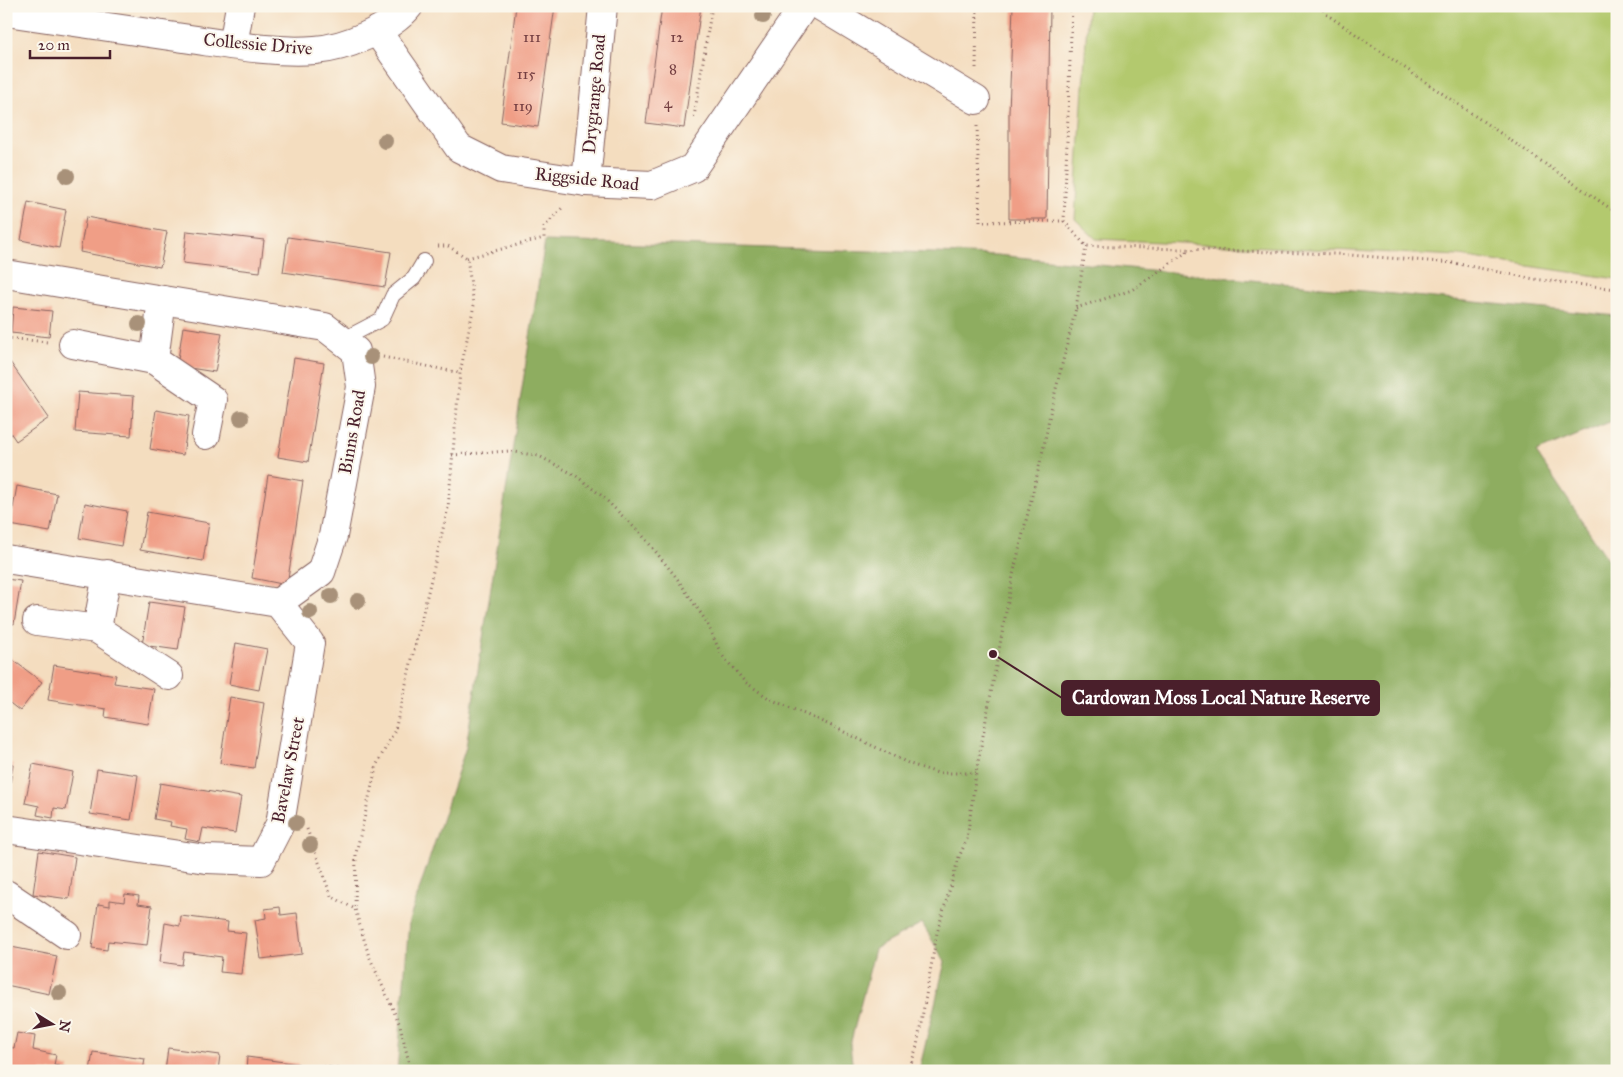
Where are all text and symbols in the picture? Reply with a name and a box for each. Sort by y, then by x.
scale bar [30,28,110,60]
street label: Collessie Drive [202,28,314,60]
house number: 111 [523,28,541,46]
house number: 12 [670,28,684,46]
street label: Drygrange Road [578,33,611,155]
text: 20 m [38,36,70,54]
house number: 8 [669,60,677,78]
house number: 115 [517,65,535,83]
house number: 4 [664,94,673,112]
house number: 119 [513,97,533,115]
street label: Riggside Road [534,163,640,196]
street label: Binns Road [334,388,370,476]
callout: Cardowan Moss Local Nature Reserve [1062,681,1379,715]
text: Cardowan Moss Local Nature Reserve [1072,686,1370,709]
street label: Bavelaw Street [267,714,309,825]
north arrow [28,1000,78,1050]
text: N [55,1019,74,1034]

